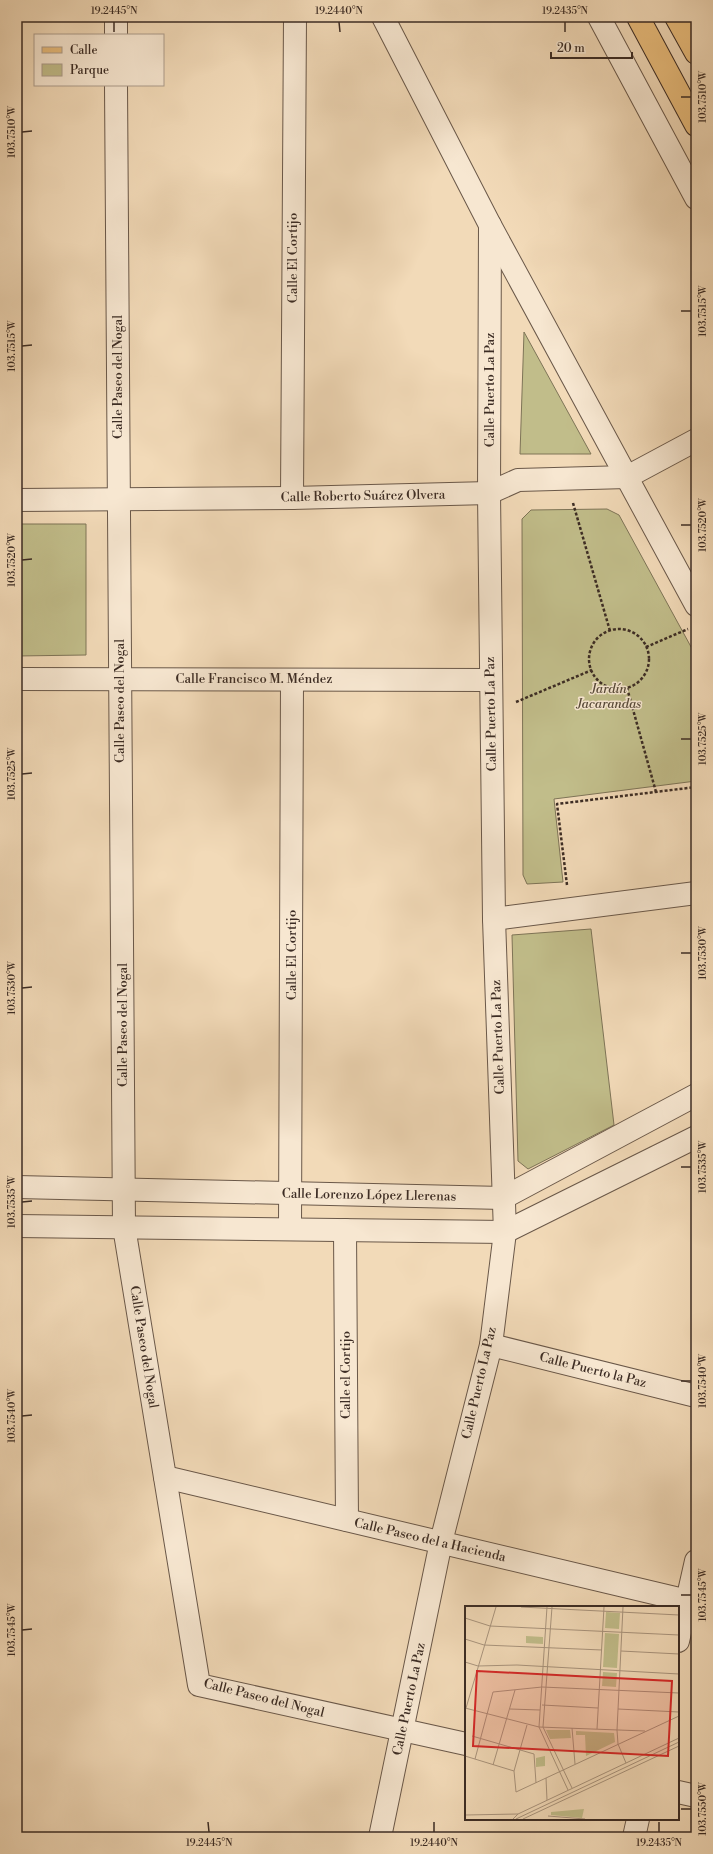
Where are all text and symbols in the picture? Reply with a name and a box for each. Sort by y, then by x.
text: 19.2445°N [91,5,138,17]
text: 19.2440°N [315,5,363,17]
text: 19.2435°N [542,5,589,17]
legend [34,34,164,86]
scale bar [551,34,632,60]
text: 20 m [557,41,585,56]
text: Calle [70,43,97,58]
text: Parque [70,63,109,78]
text: 103.7510°W [697,70,709,123]
text: 103.7510°W [6,105,18,158]
street label: Calle El Cortijo [285,213,301,303]
text: 103.7515°W [697,284,709,337]
street label: Calle Paseo del Nogal [110,315,126,439]
text: 103.7515°W [6,319,18,372]
street label: Calle Puerto La Paz [482,333,498,447]
street label: Calle Roberto Suárez Olvera [281,487,446,505]
text: 103.7520°W [697,497,709,552]
text: 103.7520°W [6,532,18,587]
street label: Calle Paseo del Nogal [112,639,128,763]
street label: Calle Puerto La Paz [482,657,500,771]
street label: Calle Francisco M. Méndez [176,671,332,687]
park label: Jardín Jacarandas [575,681,641,712]
text: 103.7525°W [697,712,709,765]
text: 103.7525°W [6,747,18,800]
street label: Calle El Cortijo [284,910,300,1000]
text: 103.7530°W [697,925,709,980]
text: 103.7530°W [6,960,18,1015]
street label: Calle Paseo del Nogal [115,963,131,1087]
street label: Calle Puerto La Paz [488,979,508,1095]
text: 103.7535°W [697,1140,709,1193]
text: 103.7535°W [6,1175,18,1228]
street label: Calle Lorenzo López Llerenas [282,1185,457,1205]
street label: Calle Paseo del Nogal [126,1285,162,1410]
street label: Calle Puerto La Paz [458,1325,500,1441]
street label: Calle el Cortijo [338,1331,354,1419]
street label: Calle Puerto la Paz [538,1349,648,1391]
text: 103.7540°W [697,1353,709,1408]
text: 103.7540°W [6,1388,18,1443]
street label: Calle Paseo del a Hacienda [353,1515,508,1565]
text: 103.7545°W [697,1568,709,1622]
text: 103.7545°W [6,1603,18,1657]
inset map [465,1606,679,1820]
street label: Calle Puerto La Paz [389,1641,429,1757]
street label: Calle Paseo del Nogal [202,1675,326,1721]
text: 103.7550°W [697,1781,709,1836]
text: 19.2445°N [186,1837,233,1849]
text: 19.2440°N [410,1837,458,1849]
text: 19.2435°N [636,1837,683,1849]

